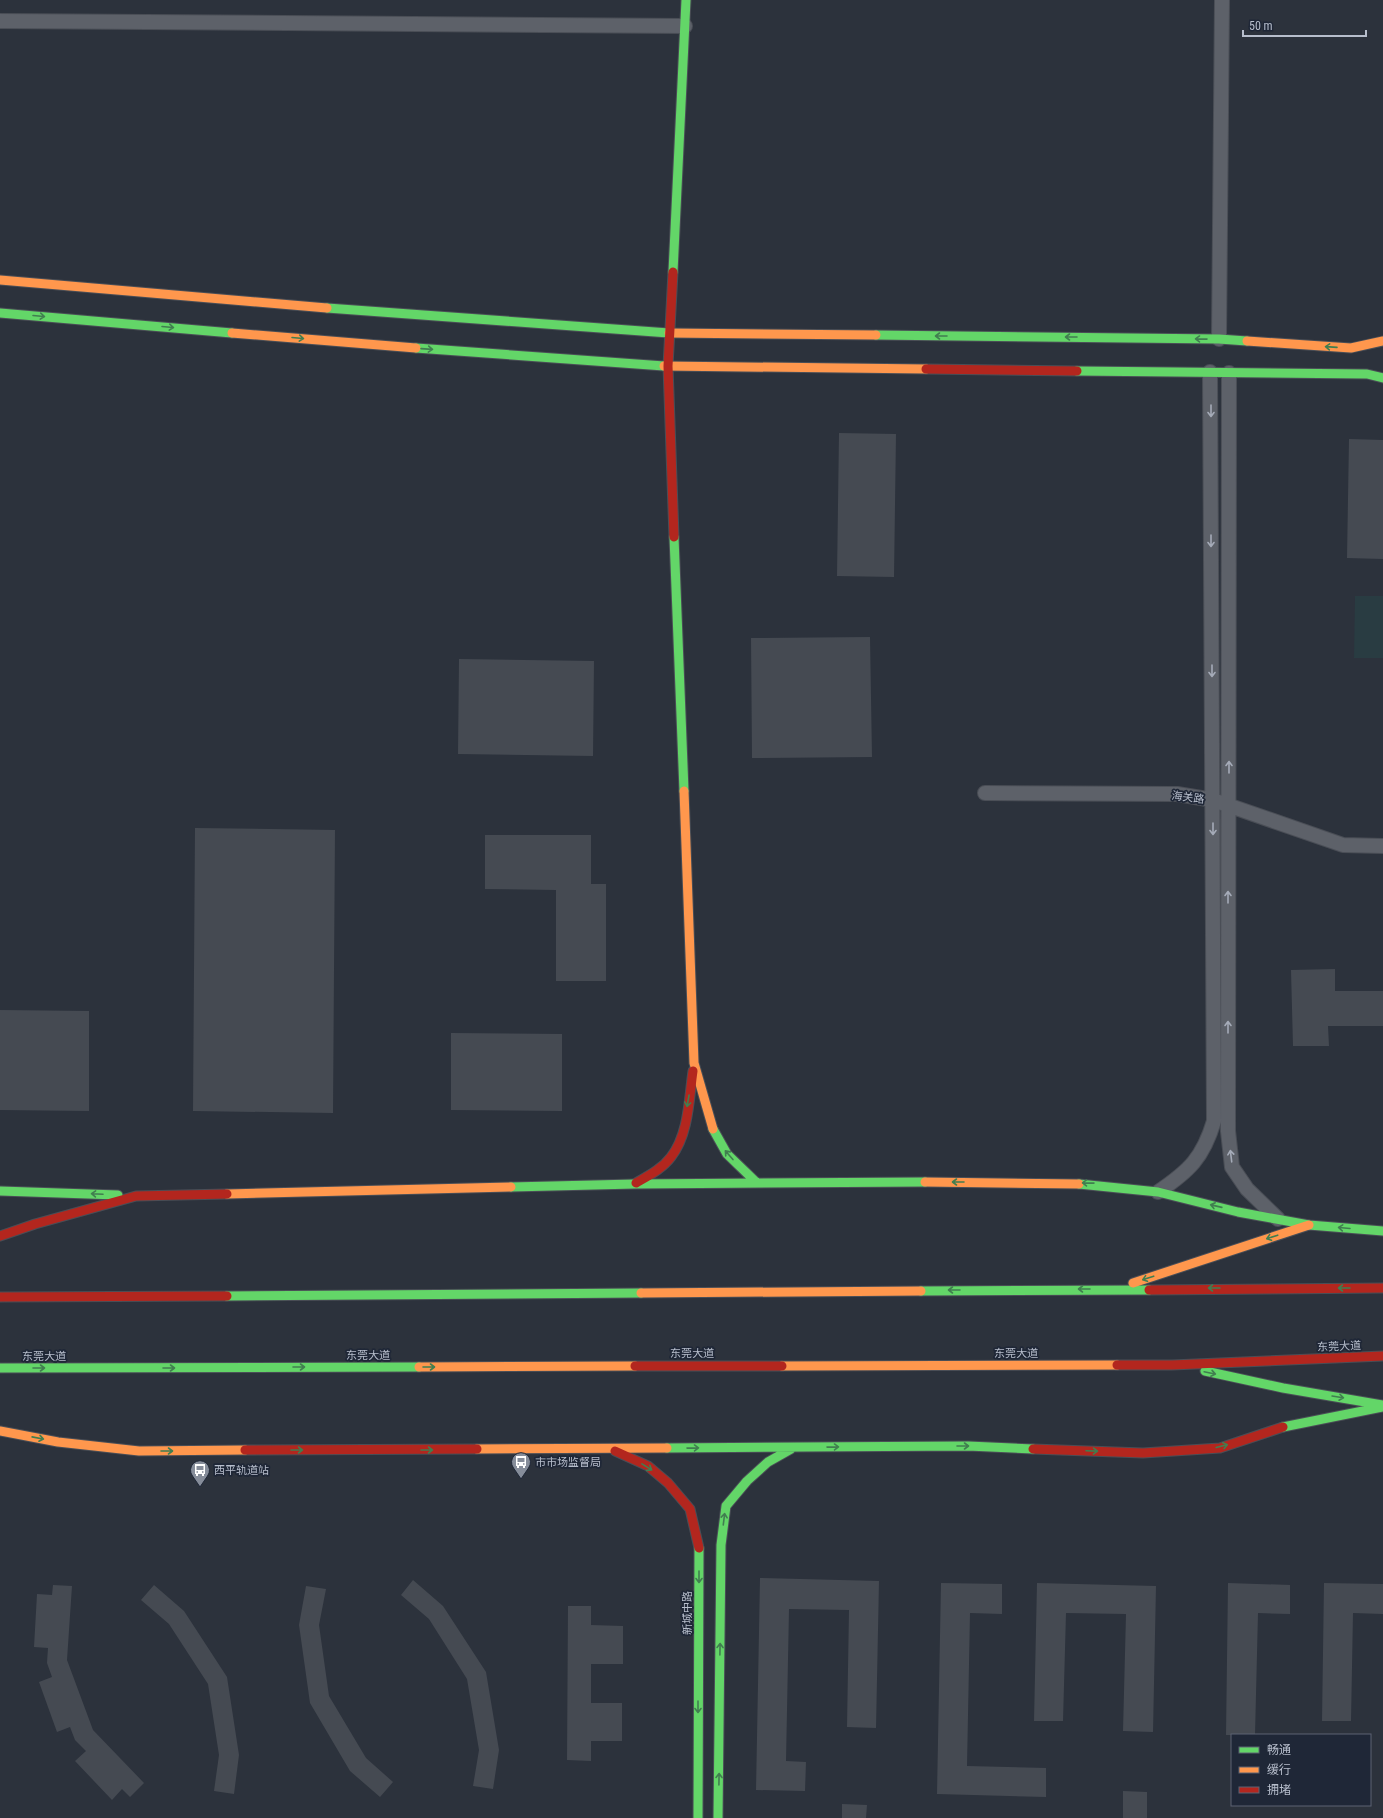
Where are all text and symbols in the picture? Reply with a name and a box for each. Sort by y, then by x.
scale bar [1243,12,1366,38]
text: 50 m [1249,19,1273,33]
one-way arrow [32,312,45,320]
one-way arrow [161,324,174,331]
one-way arrow [935,332,948,340]
one-way arrow [1065,333,1078,341]
one-way arrow [291,335,304,342]
one-way arrow [1195,335,1208,343]
one-way arrow [1325,343,1338,350]
one-way arrow [421,345,434,352]
one-way arrow [1207,404,1215,417]
one-way arrow [1207,534,1215,547]
one-way arrow [1208,664,1216,677]
one-way arrow [1225,761,1233,774]
street label: 海关路 [1171,789,1205,806]
one-way arrow [1209,822,1217,835]
one-way arrow [1224,891,1232,904]
one-way arrow [1224,1021,1232,1034]
one-way arrow [684,1094,692,1107]
one-way arrow [725,1150,734,1161]
one-way arrow [1227,1150,1235,1163]
one-way arrow [952,1178,965,1186]
one-way arrow [1082,1180,1095,1187]
one-way arrow [91,1190,104,1198]
one-way arrow [1210,1202,1223,1210]
one-way arrow [1338,1224,1351,1231]
one-way arrow [1265,1234,1278,1241]
one-way arrow [1142,1275,1155,1282]
one-way arrow [1338,1284,1351,1292]
one-way arrow [1078,1285,1091,1293]
one-way arrow [1208,1285,1221,1292]
one-way arrow [948,1286,961,1294]
street label: 东莞大道 [1317,1339,1361,1354]
street label: 东莞大道 [670,1347,714,1360]
street label: 东莞大道 [994,1347,1038,1360]
street label: 东莞大道 [346,1349,390,1362]
street label: 东莞大道 [22,1350,66,1363]
one-way arrow [292,1363,305,1371]
one-way arrow [422,1363,435,1370]
one-way arrow [32,1364,45,1372]
one-way arrow [162,1364,175,1372]
one-way arrow [1203,1369,1216,1377]
one-way arrow [1331,1393,1344,1401]
one-way arrow [31,1434,44,1442]
one-way arrow [956,1442,969,1450]
one-way arrow [1215,1442,1228,1450]
one-way arrow [826,1443,839,1451]
one-way arrow [686,1444,699,1452]
one-way arrow [290,1446,303,1454]
one-way arrow [420,1446,433,1454]
one-way arrow [160,1447,173,1454]
one-way arrow [1085,1447,1098,1455]
bus stop icon: 市市场监督局 [510,1451,532,1479]
place label: 市市场监督局 [535,1456,601,1469]
bus stop icon: 西平轨道站 [189,1459,211,1487]
one-way arrow [641,1462,652,1471]
place label: 西平轨道站 [214,1464,269,1477]
one-way arrow [721,1513,728,1526]
one-way arrow [695,1570,703,1583]
street label: 新城中路 [681,1591,694,1635]
one-way arrow [716,1643,724,1656]
one-way arrow [694,1700,702,1713]
legend [1231,1734,1371,1806]
text: 畅通 [1267,1743,1291,1757]
text: 缓行 [1267,1763,1291,1777]
one-way arrow [715,1773,723,1786]
text: 拥堵 [1267,1783,1291,1797]

